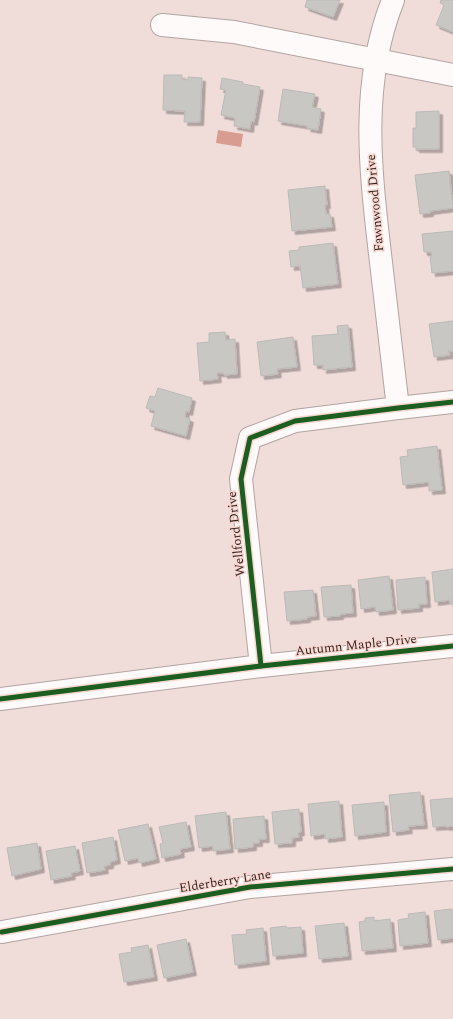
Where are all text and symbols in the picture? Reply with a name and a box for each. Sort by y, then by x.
street label: Fawnwood Drive [361,154,389,252]
street label: Wellford Drive [222,490,250,578]
street label: Autumn Maple Drive [294,629,418,661]
street label: Elderberry Lane [178,864,272,898]

